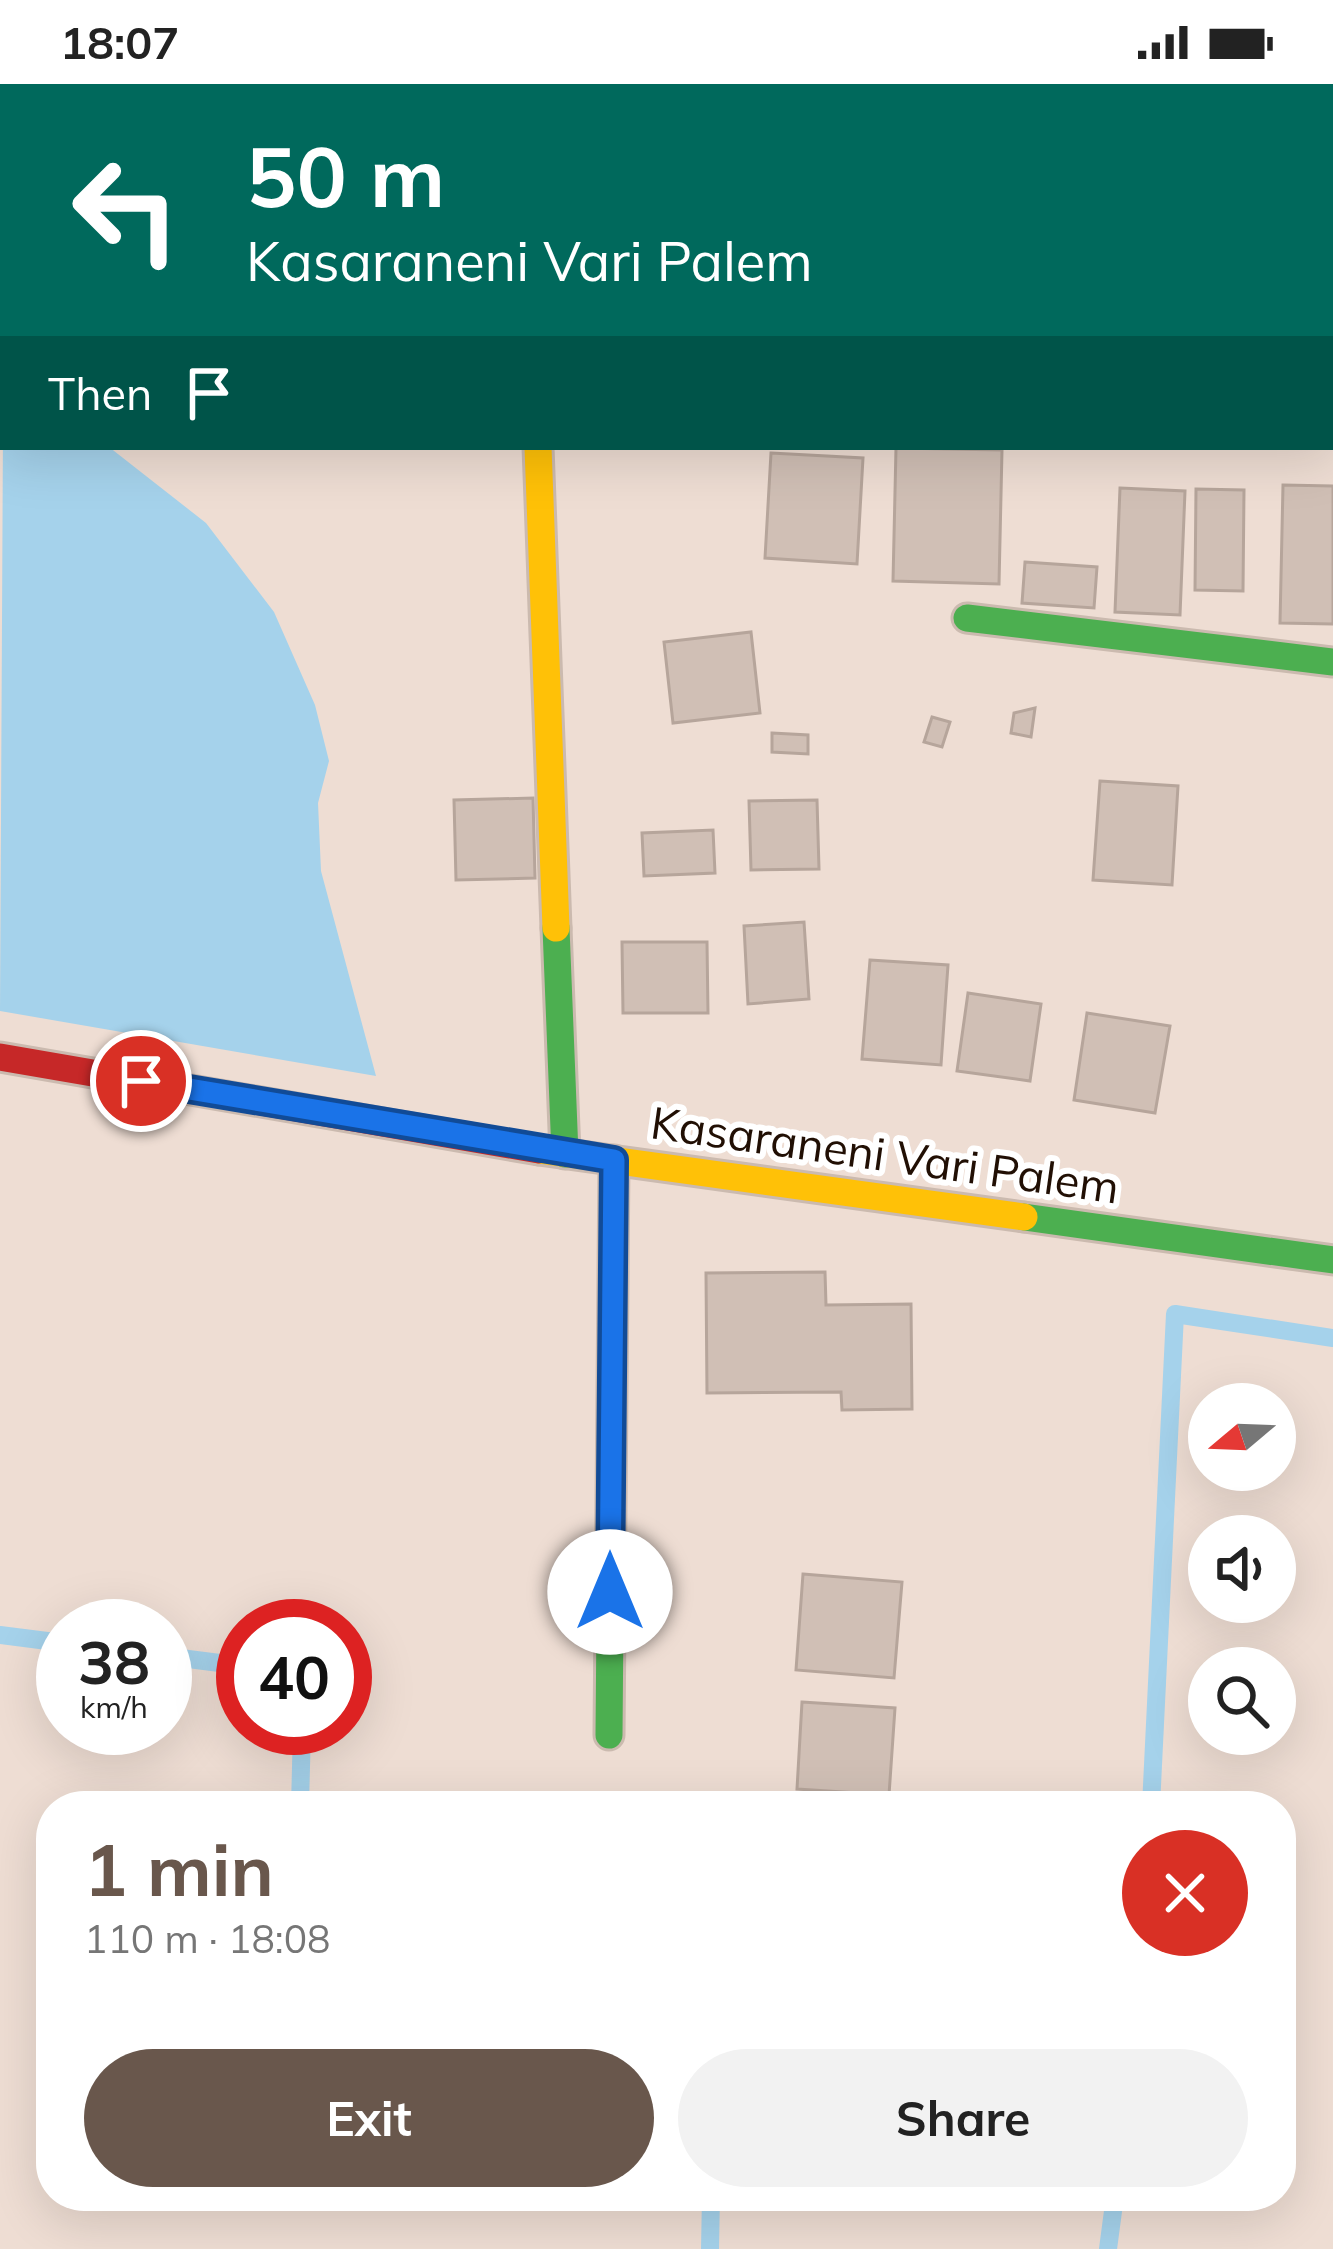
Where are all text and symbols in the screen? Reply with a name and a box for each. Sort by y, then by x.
text: 18:07 [60,14,179,70]
text: 50 m [246,123,445,228]
icon: left [48,132,204,288]
text: Kasaraneni Vari Palem [246,227,813,295]
icon: arrive [176,360,242,426]
text: Then [48,365,152,421]
pin [90,1030,192,1132]
icon: arrive [108,1048,174,1114]
street label: Kasaraneni Vari Palem [647,1093,1123,1215]
north arrow [1188,1383,1296,1491]
map controls [1188,1383,1296,1755]
button: sound [1188,1515,1296,1623]
position arrow [547,1529,673,1655]
speed limit sign: 40 [216,1599,372,1755]
text: 38 [78,1624,150,1699]
button: search [1188,1647,1296,1755]
text: km/h [80,1688,148,1726]
text: 1 min [84,1824,274,1914]
button: close [1122,1830,1248,1956]
text: 110 m · 18:08 [84,1914,330,1963]
button: Exit [84,2049,654,2187]
button: Share [678,2049,1248,2187]

